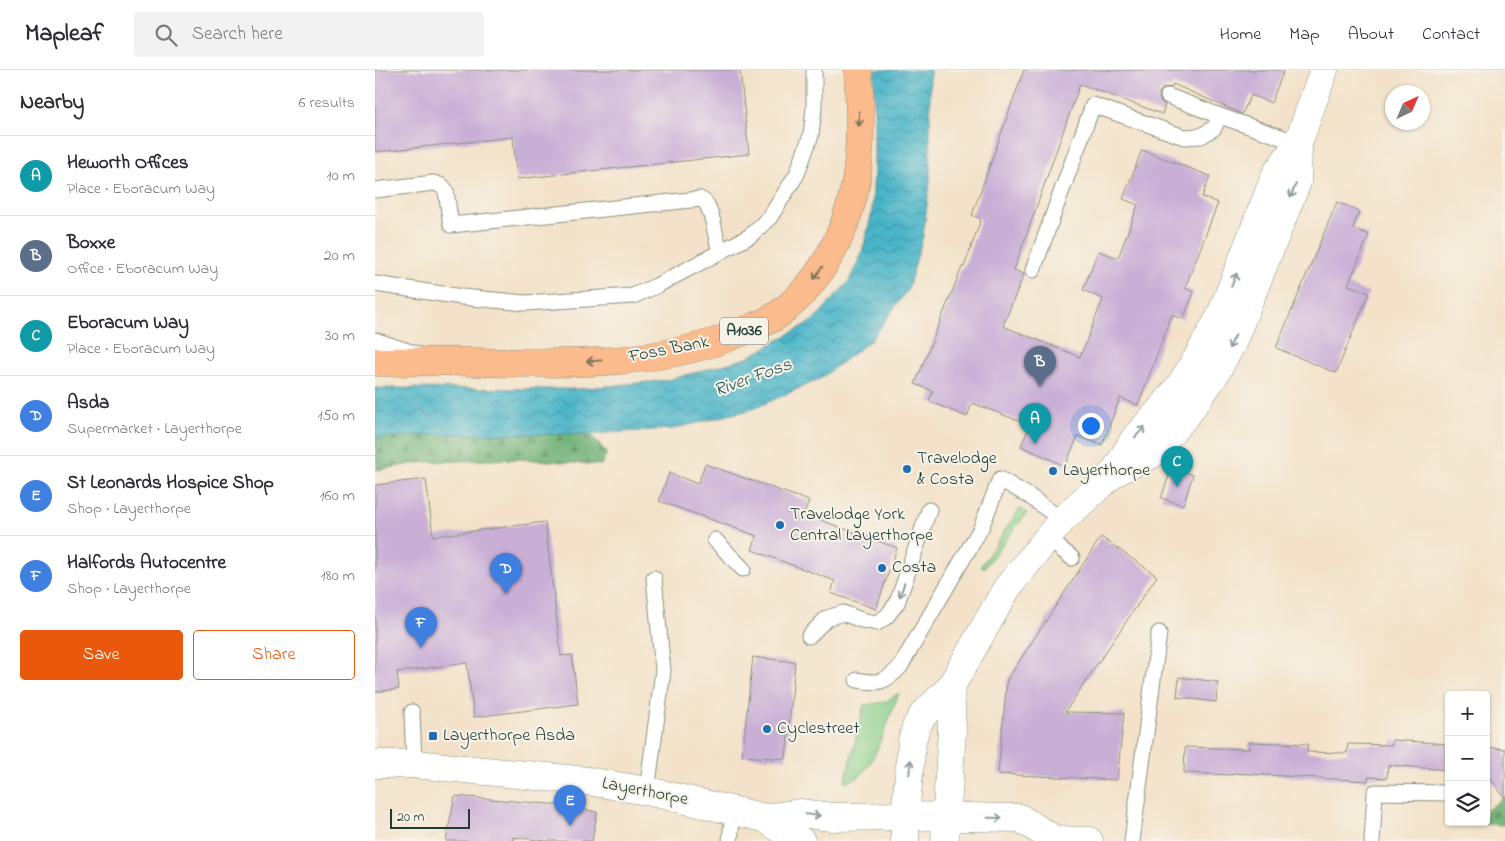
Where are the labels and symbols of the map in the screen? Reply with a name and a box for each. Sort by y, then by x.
north arrow [1385,85,1430,130]
one-way arrow [854,110,864,126]
one-way arrow [1288,183,1297,199]
one-way arrow [813,265,823,279]
one-way arrow [1230,273,1239,289]
road number: A1036 [720,318,768,344]
street label: Foss Bank [626,330,711,371]
one-way arrow [1227,334,1236,349]
pin: B [1024,346,1056,387]
water label: River Foss [710,351,796,405]
one-way arrow [586,357,602,366]
pin: A [1019,403,1051,444]
your location [1078,413,1104,439]
one-way arrow [1134,426,1146,439]
place label: Travelodge & Costa [917,446,998,493]
pin: C [1161,446,1193,487]
place label: Layerthorpe [1063,458,1151,484]
marker: Travelodge & Costa [901,463,913,475]
marker: Layerthorpe [1047,465,1059,477]
place label: Travelodge York Central Layerthorpe [790,502,934,549]
marker: Travelodge York Central Layerthorpe [774,519,786,531]
pin: D [490,553,522,594]
place label: Costa [892,555,936,581]
marker: Costa [876,562,888,574]
one-way arrow [897,581,906,597]
pin: F [405,607,437,648]
place label: Cyclestreet [777,716,859,742]
place label: Layerthorpe Asda [443,723,575,749]
marker: Cyclestreet [761,723,773,735]
marker: Layerthorpe Asda [427,730,439,742]
one-way arrow [905,760,914,776]
street label: Layerthorpe [600,771,691,813]
pin: E [554,785,586,826]
scale bar [390,806,470,829]
one-way arrow [805,810,821,819]
one-way arrow [986,813,1002,823]

